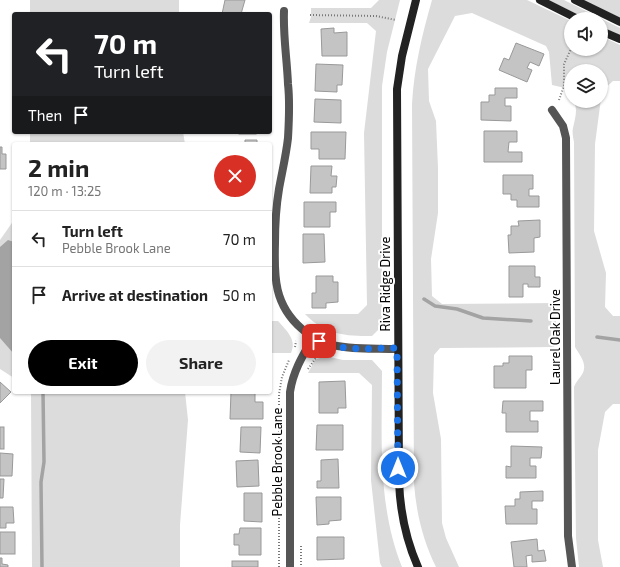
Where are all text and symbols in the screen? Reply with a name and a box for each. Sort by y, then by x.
map controls [564,12,608,108]
button: sound [564,12,608,56]
text: 70 m [94,26,157,60]
icon: left [28,28,80,80]
text: Turn left [94,60,164,82]
button: layers [564,64,608,108]
icon: arrive [70,104,92,126]
text: Then [28,106,62,124]
text: 2 min [28,153,89,182]
button: close [214,155,256,197]
text: 120 m · 13:25 [28,183,101,199]
text: Turn left [62,222,123,240]
icon: left [28,228,50,250]
text: 70 m [223,230,256,248]
street label: Riva Ridge Drive [377,237,393,331]
text: Pebble Brook Lane [62,240,171,256]
icon: arrive [28,284,50,306]
text: Arrive at destination [62,286,208,304]
text: 50 m [222,286,256,304]
street label: Laurel Oak Drive [547,289,563,385]
pin [302,324,336,358]
icon: arrive [308,330,330,352]
button: Exit [28,340,138,386]
button: Share [146,340,256,386]
street label: Pebble Brook Lane [269,408,285,516]
position arrow [377,447,419,489]

